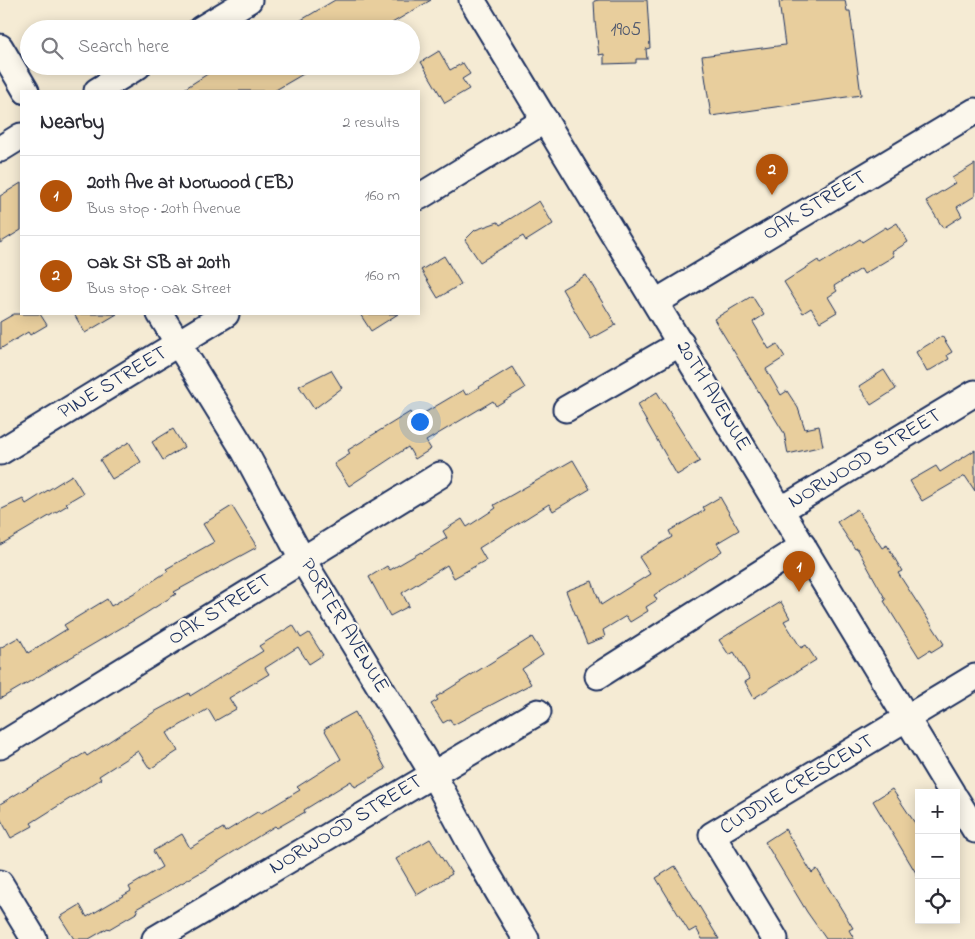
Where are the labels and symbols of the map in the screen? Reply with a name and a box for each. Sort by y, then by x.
house number: 1905 [611,17,642,44]
pin: 2 [756,154,788,195]
street label: OAK STREET [757,163,873,249]
street label: 20TH AVENUE [668,335,758,457]
street label: PINE STREET [53,339,173,427]
street label: NORWOOD STREET [782,401,948,517]
your location [407,409,433,435]
pin: 1 [783,551,815,592]
street label: PORTER AVENUE [292,553,396,699]
street label: OAK STREET [163,566,277,654]
street label: CUDDIE CRESCENT [714,727,880,843]
street label: NORWOOD STREET [263,767,429,883]

